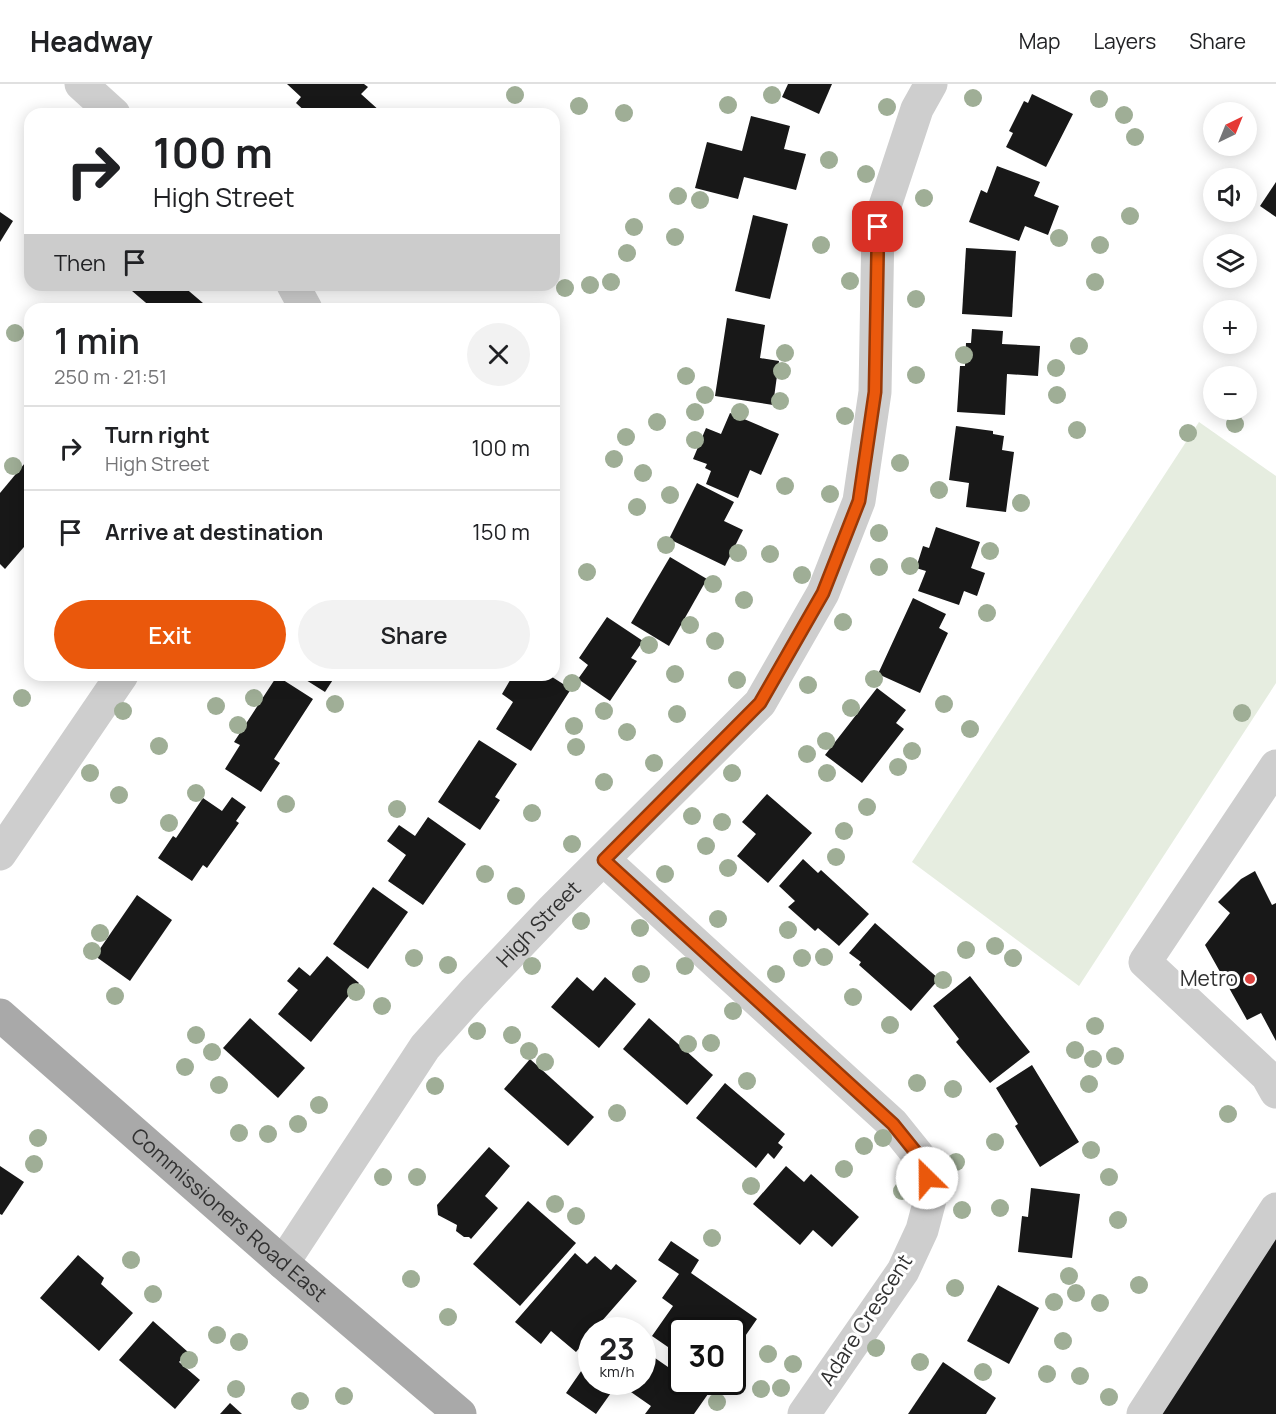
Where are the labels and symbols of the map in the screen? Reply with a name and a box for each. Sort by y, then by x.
north arrow [1203,102,1257,156]
pin [852,201,903,252]
street label: High Street [490,874,587,973]
place label: Metro [1180,964,1238,992]
marker: Metro [1243,972,1257,986]
street label: Commissioners Road East [125,1121,333,1308]
position arrow [895,1146,959,1210]
street label: Adare Crescent [812,1248,918,1390]
speed limit sign: 30 [668,1317,746,1395]

